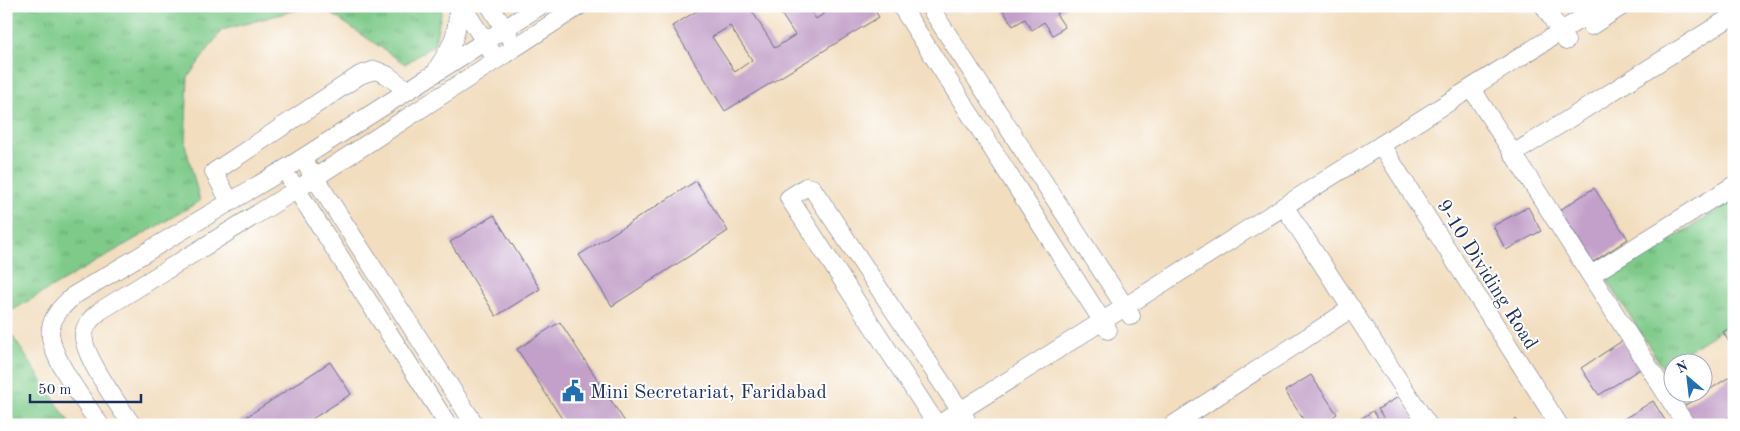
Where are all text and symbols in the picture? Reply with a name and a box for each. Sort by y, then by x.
street label: 9-10 Dividing Road [1432,197,1540,353]
north arrow [1662,354,1712,404]
text: N [1674,359,1691,376]
scale bar [30,371,141,403]
public building icon: Mini Secretariat, Faridabad [560,378,586,404]
text: 50 m [38,383,72,398]
place label: Mini Secretariat, Faridabad [590,383,827,403]

